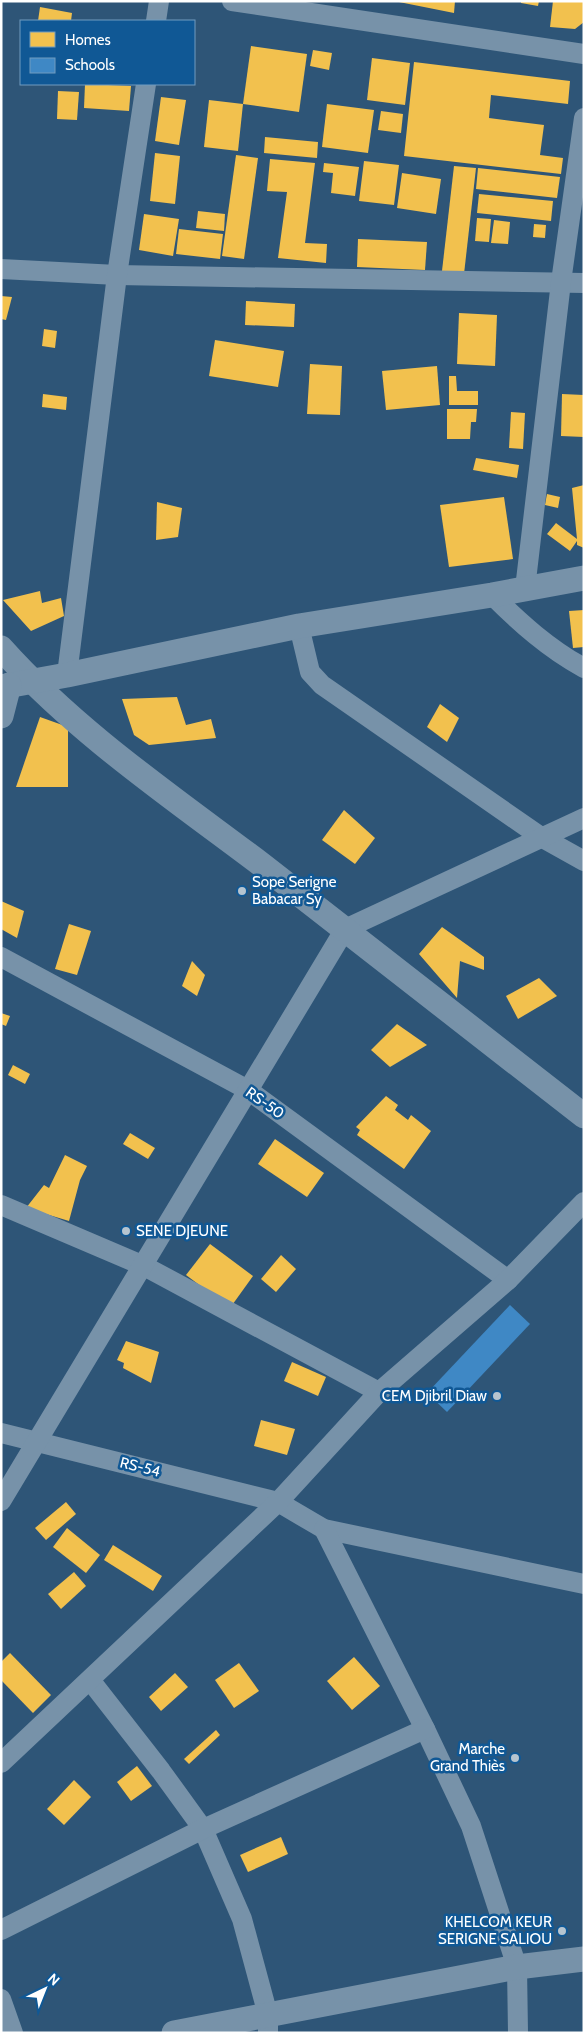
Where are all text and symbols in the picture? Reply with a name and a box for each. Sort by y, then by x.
legend [20,20,195,85]
text: Homes [65,31,111,49]
text: Schools [65,56,115,74]
place label: Sope Serigne Babacar Sy [252,873,337,908]
marker: Sope Serigne Babacar Sy [236,885,248,897]
street label: RS-50 [242,1083,288,1123]
place label: SENE DJEUNE [136,1222,228,1240]
marker: SENE DJEUNE [120,1225,132,1237]
place label: CEM Djibril Diaw [382,1387,487,1405]
marker: CEM Djibril Diaw [491,1390,503,1402]
street label: RS-54 [118,1453,162,1481]
place label: Marche Grand Thiès [430,1740,505,1775]
marker: Marche Grand Thiès [509,1752,521,1764]
place label: KHELCOM KEUR SERIGNE SALIOU [438,1913,552,1948]
marker: KHELCOM KEUR SERIGNE SALIOU [556,1925,568,1937]
north arrow [20,1964,70,2014]
text: N [44,1970,64,1989]

